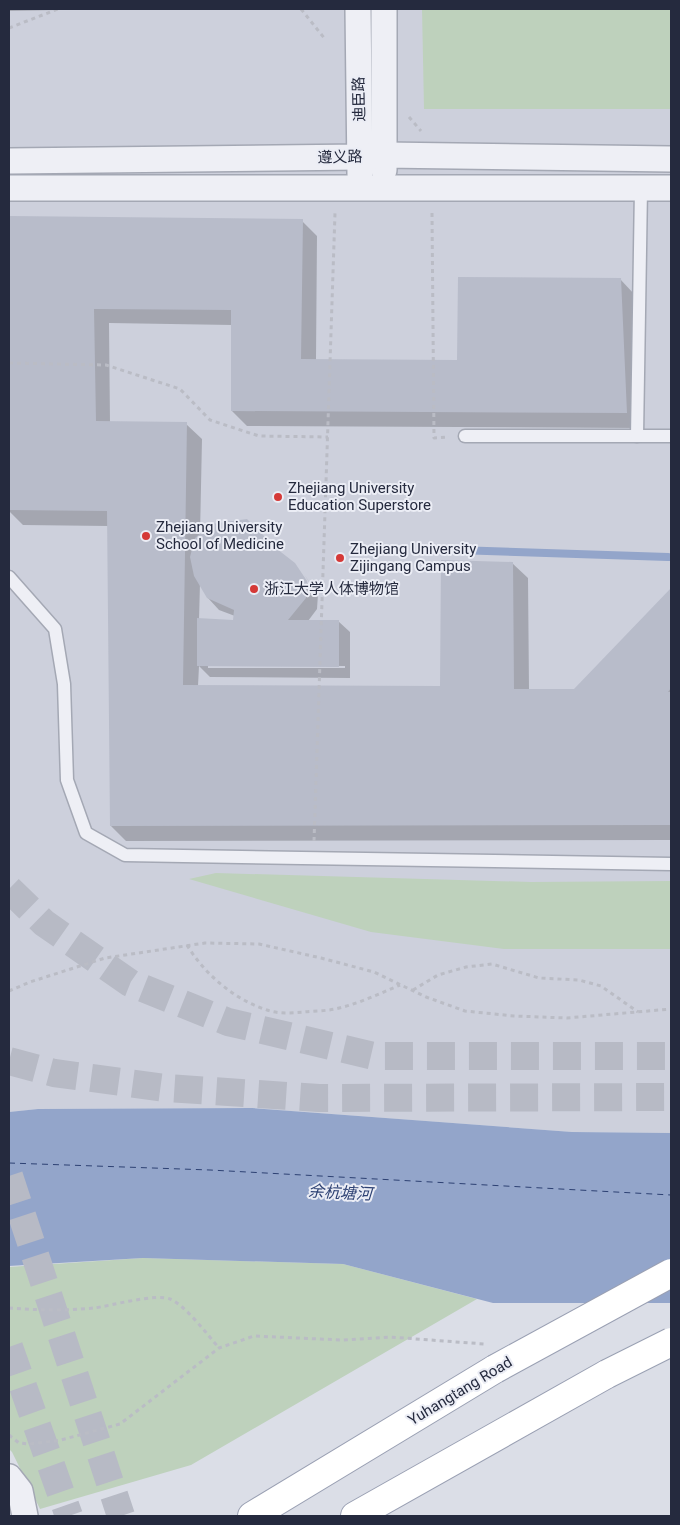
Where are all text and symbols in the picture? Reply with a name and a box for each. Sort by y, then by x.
street label: 迪臣路 [350,76,368,122]
street label: 遵义路 [317,148,363,166]
place label: Zhejiang University Education Superstore [288,479,431,514]
marker: Zhejiang University Education Superstore [272,491,284,503]
place label: Zhejiang University School of Medicine [156,518,284,553]
marker: Zhejiang University School of Medicine [140,530,152,542]
place label: Zhejiang University Zijingang Campus [350,540,476,575]
marker: Zhejiang University Zijingang Campus [334,552,346,564]
place label: 浙江大学人体博物馆 [264,580,399,598]
marker: 浙江大学人体博物馆 [248,583,260,595]
water label: 余杭塘河 [308,1181,375,1204]
street label: Yuhangtang Road [405,1353,515,1429]

